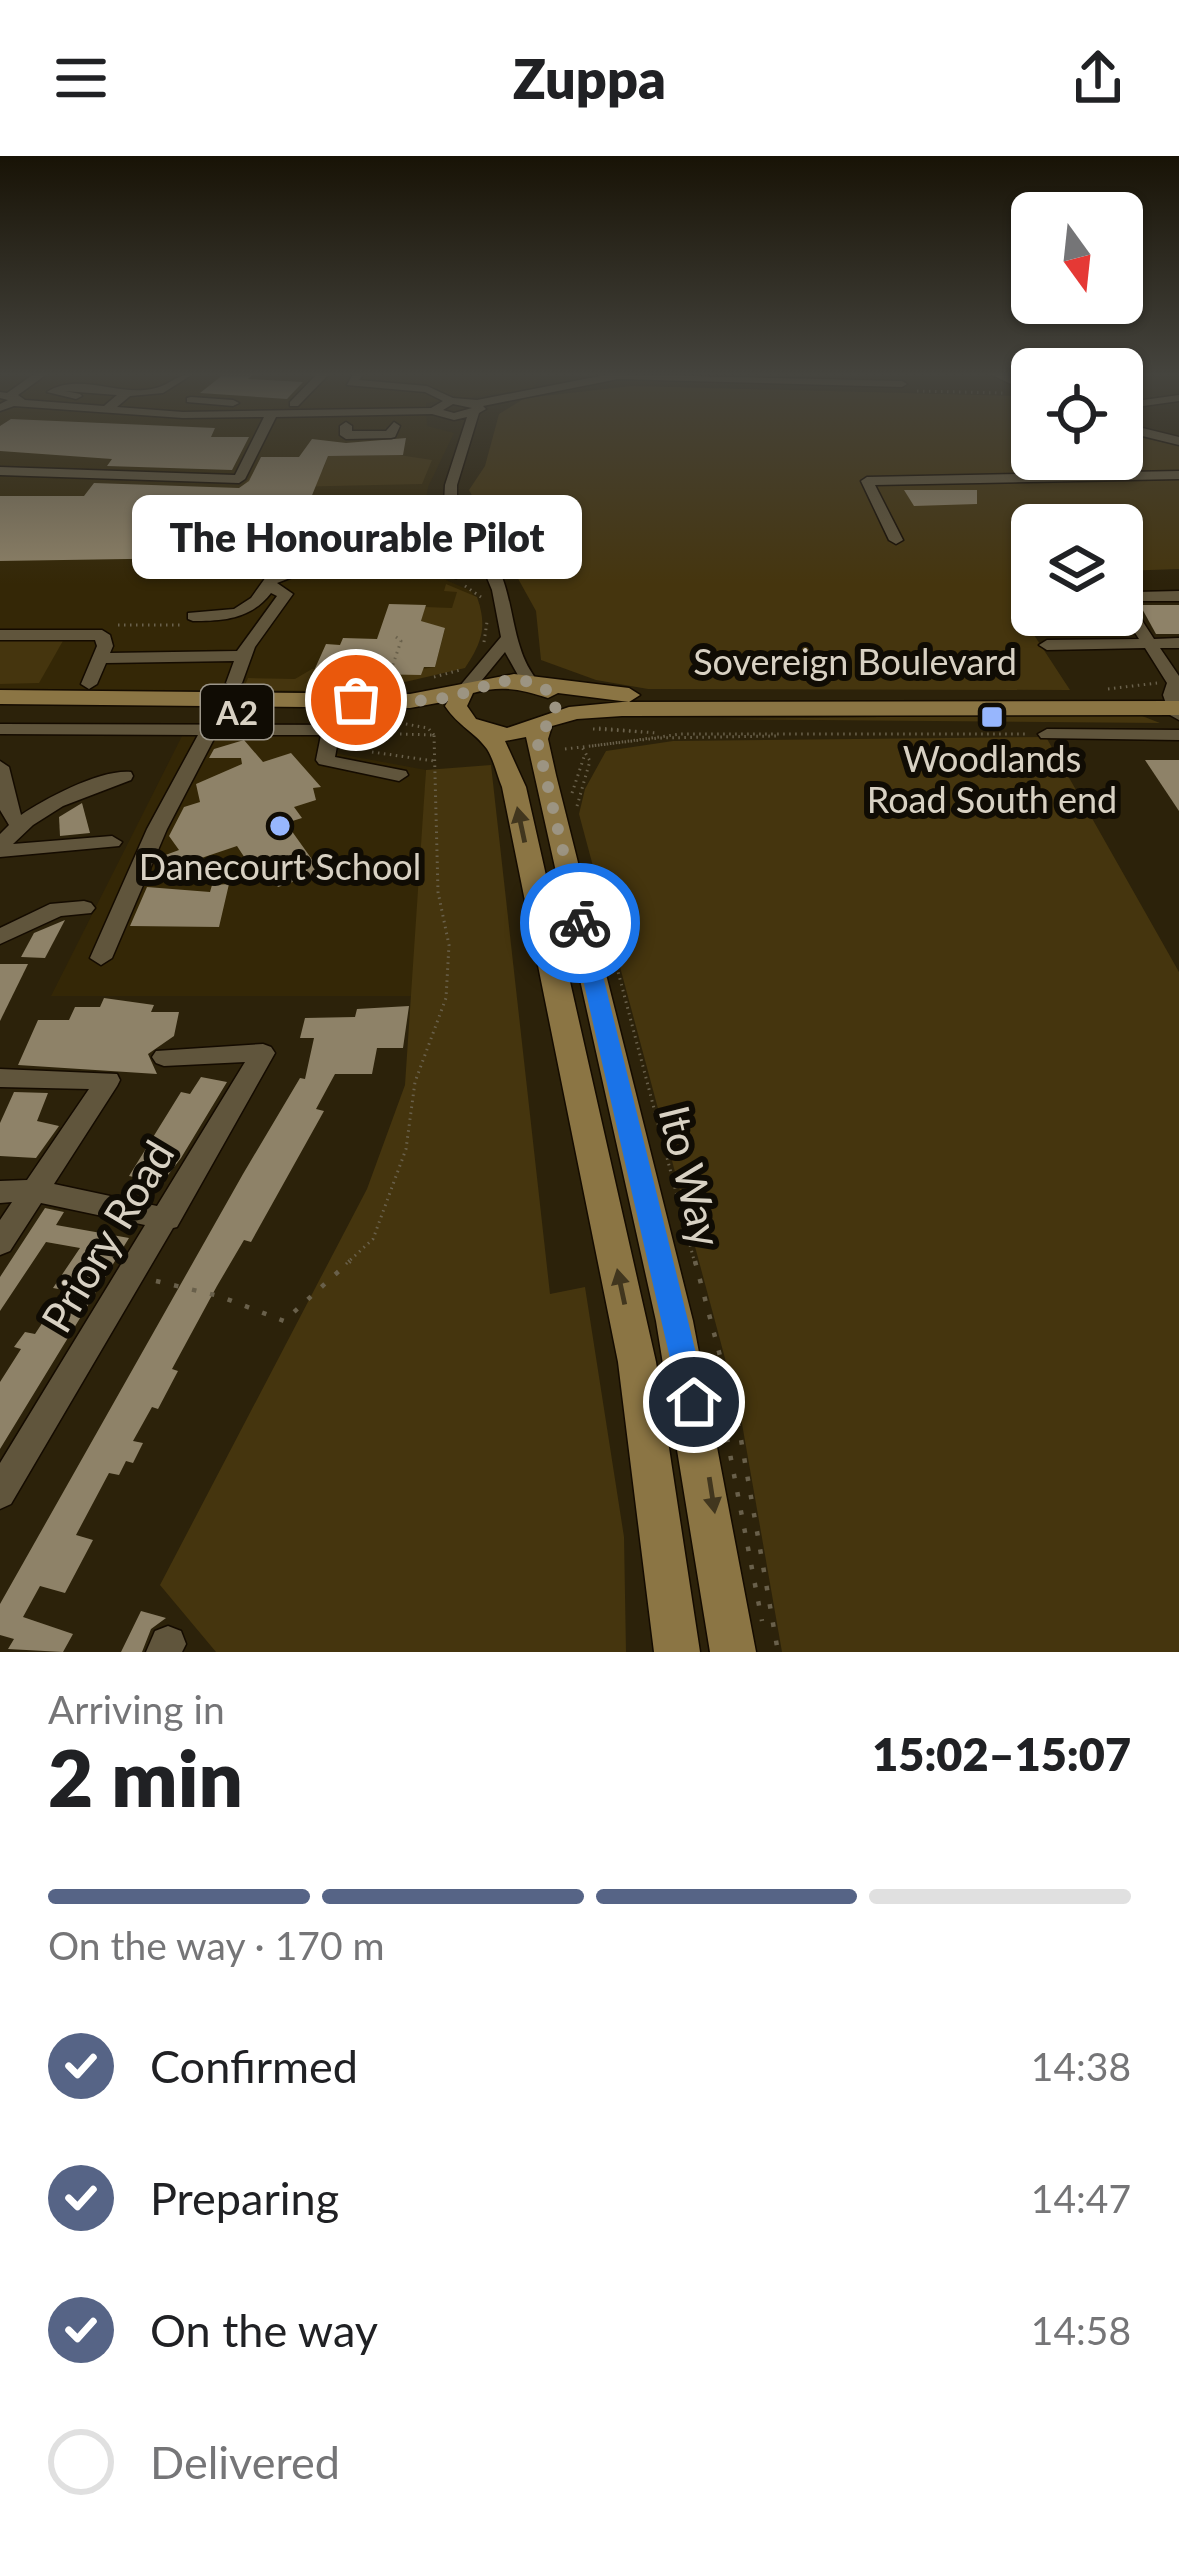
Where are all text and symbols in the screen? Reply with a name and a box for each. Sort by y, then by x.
icon: menu [48,45,114,111]
icon: share [1065,45,1131,111]
text: Zuppa [513,46,666,111]
north arrow [1011,192,1143,324]
map controls [1011,192,1143,636]
button: locate [1011,348,1143,480]
callout: The Honourable Pilot [131,496,581,580]
button: layers [1011,504,1143,636]
text: The Honourable Pilot [169,514,545,560]
street label: Sovereign Boulevard [693,639,1017,683]
pin [305,649,407,751]
icon: bag [323,667,389,733]
road number: A2 [201,685,273,739]
marker: Woodlands Road South end [979,704,1005,730]
place label: Woodlands Road South end [867,736,1117,821]
one-way arrow [511,805,530,843]
marker: Danecourt School [267,813,293,839]
place label: Danecourt School [139,844,421,888]
courier [520,863,640,983]
icon: bike [547,890,613,956]
street label: Ito Way [649,1100,733,1252]
street label: Priory Road [31,1131,183,1341]
one-way arrow [610,1268,629,1306]
pin [643,1351,745,1453]
icon: home [661,1369,727,1435]
one-way arrow [702,1477,721,1514]
text: Arriving in [48,1686,225,1732]
text: 15:02–15:07 [872,1727,1131,1781]
text: 2 min [48,1730,243,1824]
text: On the way · 170 m [48,1922,385,1968]
icon: check [48,2033,114,2099]
text: Confirmed [150,2039,358,2093]
text: 14:38 [1031,2043,1131,2089]
icon: check [48,2165,114,2231]
text: Preparing [150,2171,339,2225]
text: 14:47 [1031,2175,1131,2221]
icon: check [48,2297,114,2363]
text: On the way [150,2303,378,2357]
text: 14:58 [1031,2307,1131,2353]
text: Delivered [150,2435,340,2489]

